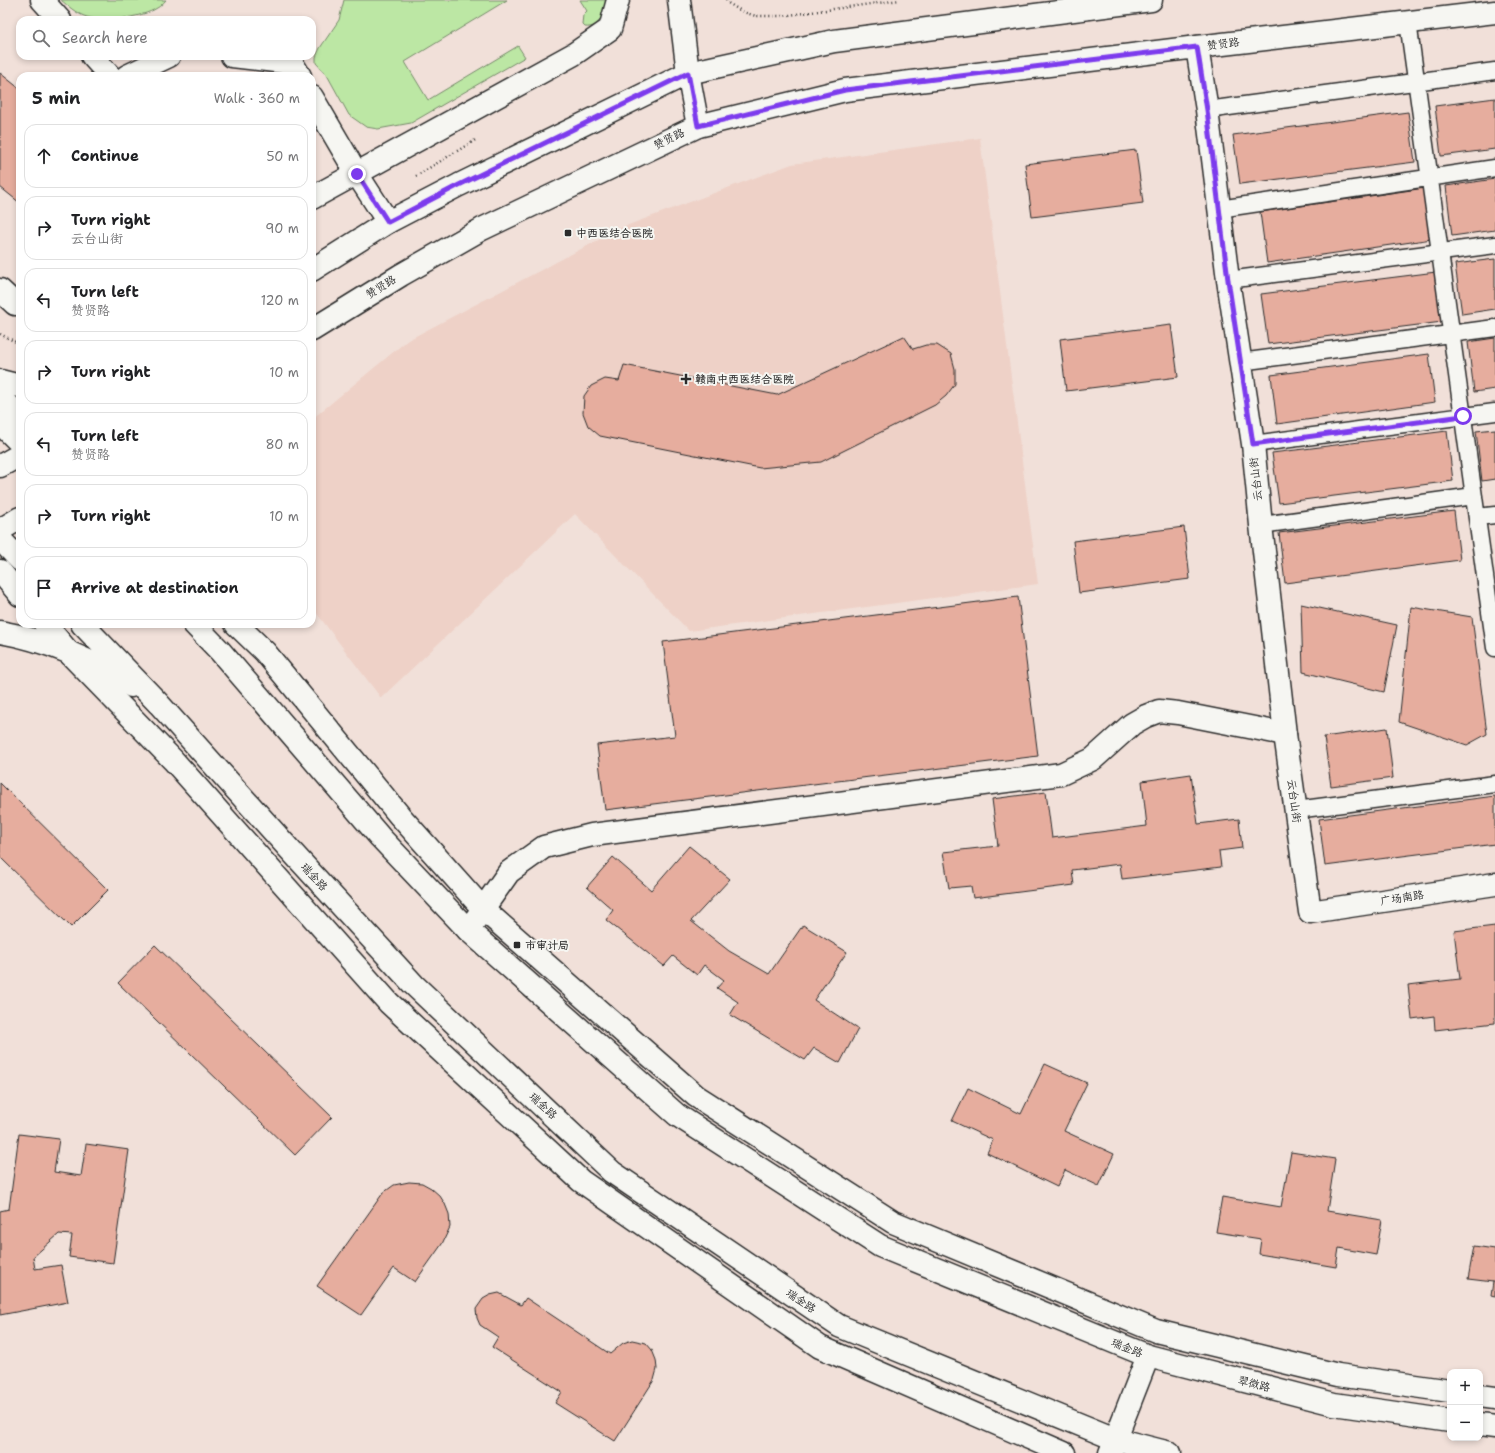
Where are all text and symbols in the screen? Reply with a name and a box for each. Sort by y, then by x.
search box [16,16,316,60]
icon: search [30,27,52,49]
text: Search here [62,28,148,48]
street label: 赞贤路 [1206,35,1240,53]
text: 5 min [32,87,80,109]
text: Walk · 360 m [214,90,300,107]
street label: 赞贤路 [651,125,687,153]
icon: ahead [33,145,55,167]
text: Continue [71,146,139,166]
text: 50 m [266,148,299,165]
route end [348,165,366,183]
text: Turn right [71,210,151,230]
icon: right [33,217,55,239]
text: 90 m [265,220,299,237]
place label: 中西医结合医院 [576,226,653,241]
marker: 中西医结合医院 [563,228,573,238]
text: 云台山街 [71,230,123,247]
street label: 赞贤路 [363,272,399,302]
text: Turn left [71,282,139,302]
icon: left [33,289,55,311]
text: 120 m [261,292,299,309]
text: 赞贤路 [71,302,110,319]
icon: right [33,361,55,383]
text: Turn right [71,362,151,382]
text: 10 m [269,364,299,381]
place label: 赣南中西医结合医院 [695,372,794,387]
marker: 赣南中西医结合医院 [680,373,692,385]
route start [1454,407,1472,425]
text: Turn left [71,426,139,446]
icon: left [33,433,55,455]
text: 80 m [265,436,299,453]
text: 赞贤路 [71,446,110,463]
street label: 云台山街 [1246,455,1266,502]
icon: right [33,505,55,527]
text: Turn right [71,506,151,526]
text: 10 m [269,508,299,525]
icon: arrive [33,577,55,599]
text: Arrive at destination [71,578,239,598]
street label: 云台山街 [1284,778,1305,825]
street label: 瑞金路 [297,860,331,894]
street label: 广场南路 [1379,887,1425,909]
place label: 市审计局 [525,938,569,953]
marker: 市审计局 [512,940,522,950]
street label: 瑞金路 [526,1089,560,1123]
street label: 瑞金路 [783,1286,819,1316]
street label: 瑞金路 [1109,1335,1145,1361]
map controls [1447,1369,1483,1441]
button: + [1447,1369,1483,1405]
street label: 翠微路 [1236,1373,1272,1395]
button: − [1447,1405,1483,1441]

